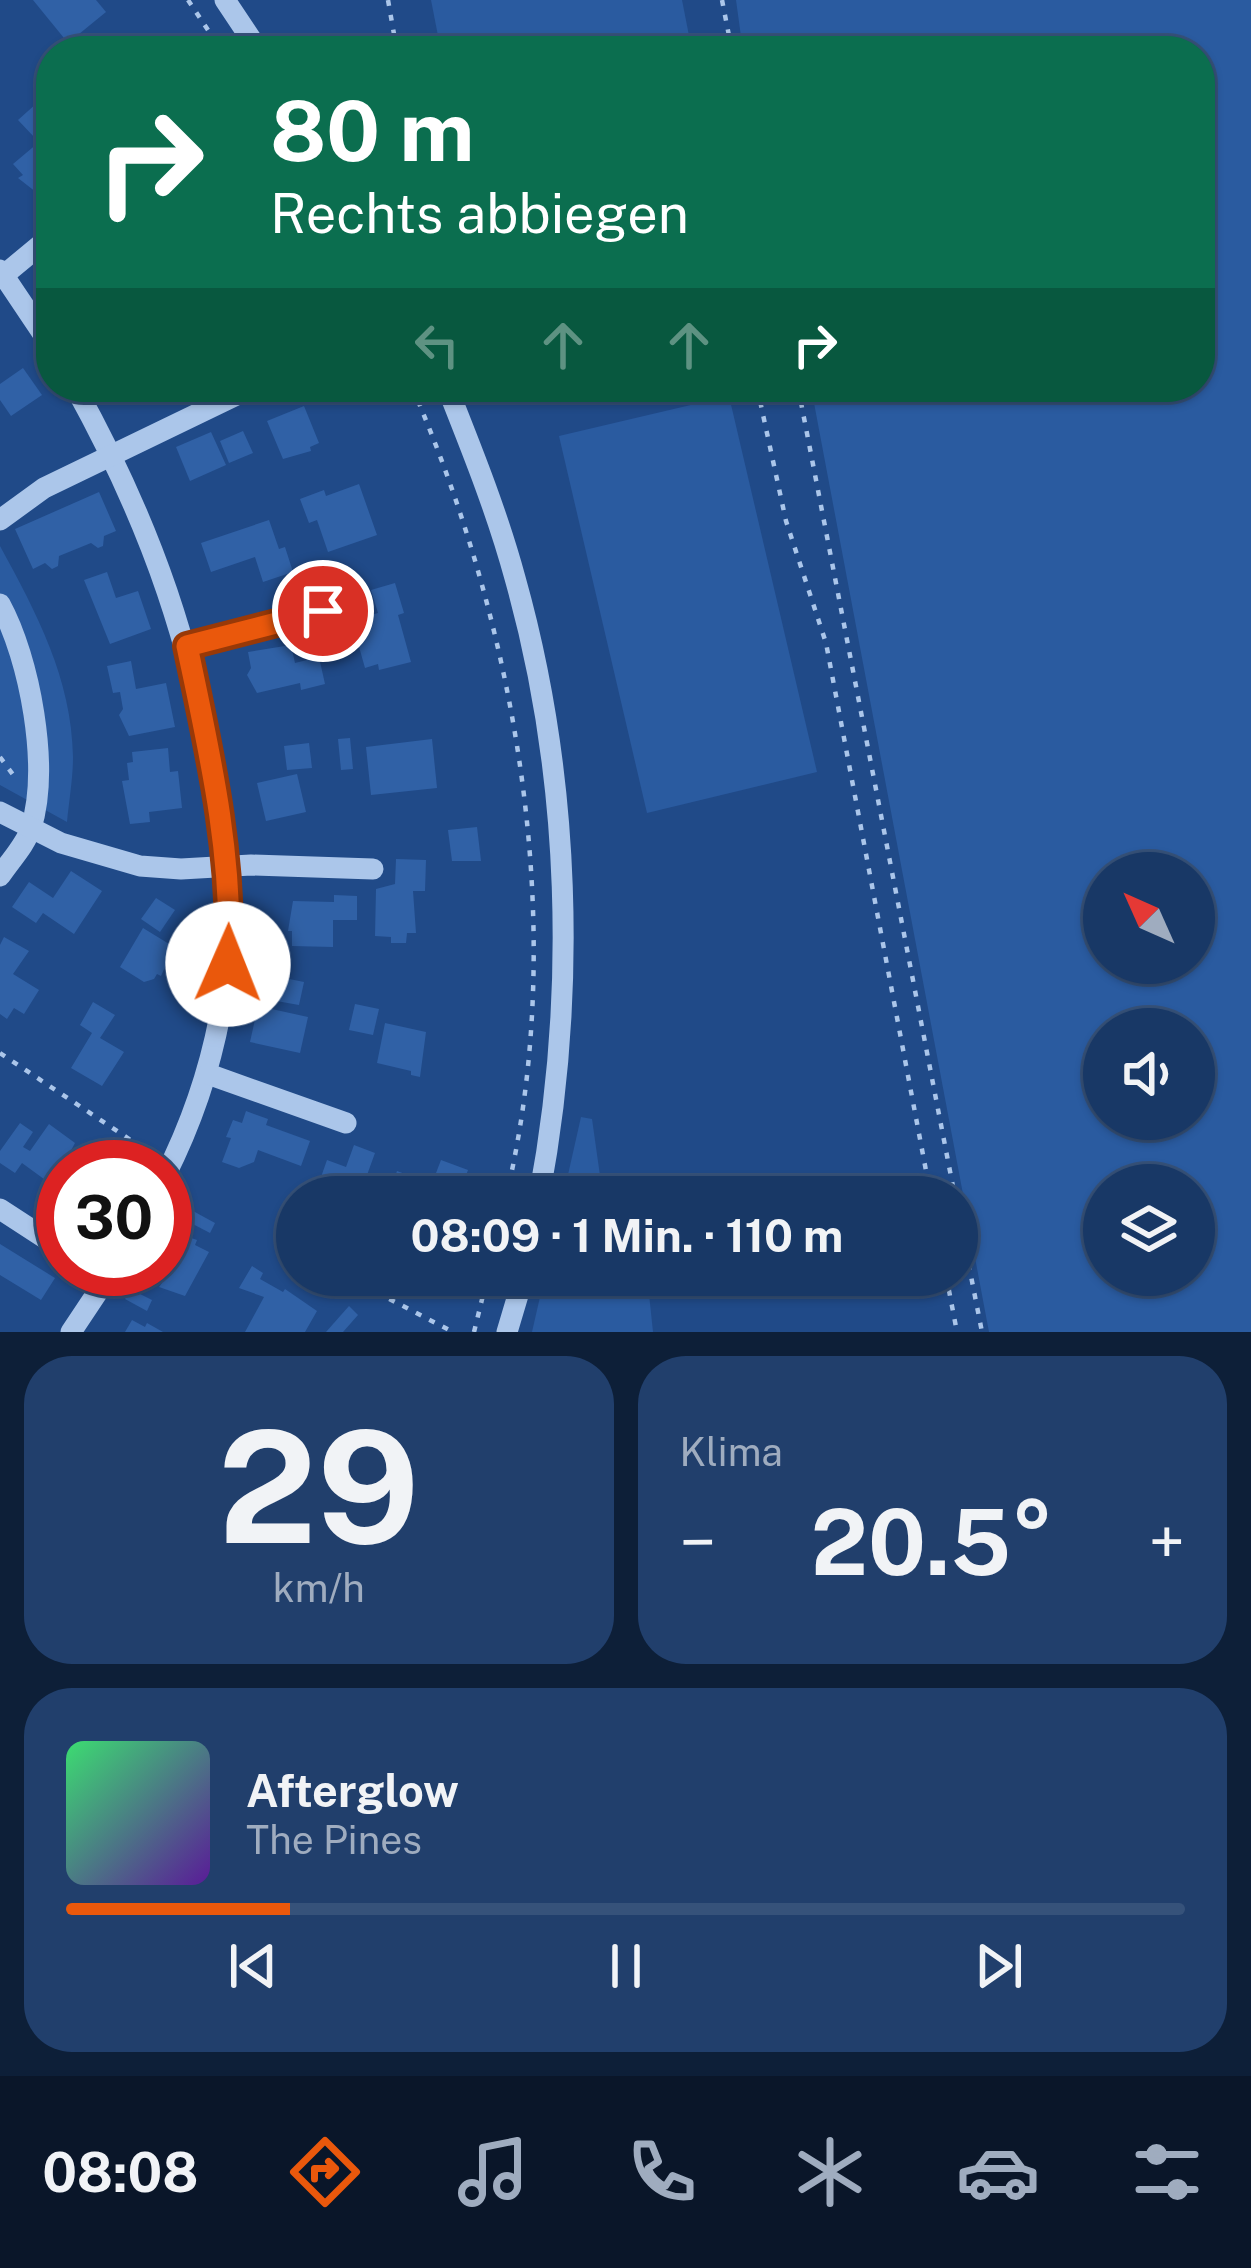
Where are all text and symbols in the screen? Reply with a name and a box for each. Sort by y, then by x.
text: 80 m [270,81,474,180]
icon: right [72,84,228,240]
text: Rechts abbiegen [270,182,689,245]
icon: left [404,312,470,378]
icon: ahead [530,312,596,378]
icon: ahead [656,312,722,378]
icon: right [782,312,848,378]
pin [272,560,374,662]
icon: arrive [290,578,356,644]
north arrow [1083,852,1215,984]
map controls [1083,852,1215,1296]
position arrow [165,901,291,1027]
button: sound [1083,1008,1215,1140]
speed limit sign: 30 [36,1140,192,1296]
button: layers [1083,1164,1215,1296]
text: 08:09 · 1 Min. · 110 m [411,1209,843,1262]
text: 29 [218,1395,420,1578]
text: Klima [680,1429,783,1475]
text: 20.5° [811,1489,1054,1595]
text: − [680,1503,716,1581]
text: + [1148,1503,1185,1581]
text: km/h [273,1565,365,1611]
text: Afterglow [246,1764,459,1817]
text: The Pines [246,1817,422,1863]
icon: previous [220,1933,286,1999]
icon: pause [593,1933,659,1999]
icon: next [966,1933,1032,1999]
icon: directions [283,2130,367,2214]
icon: music [451,2130,535,2214]
icon: phone [620,2130,704,2214]
icon: climate [788,2130,872,2214]
icon: car [956,2130,1040,2214]
icon: filters [1125,2130,1209,2214]
text: 08:08 [42,2141,198,2204]

